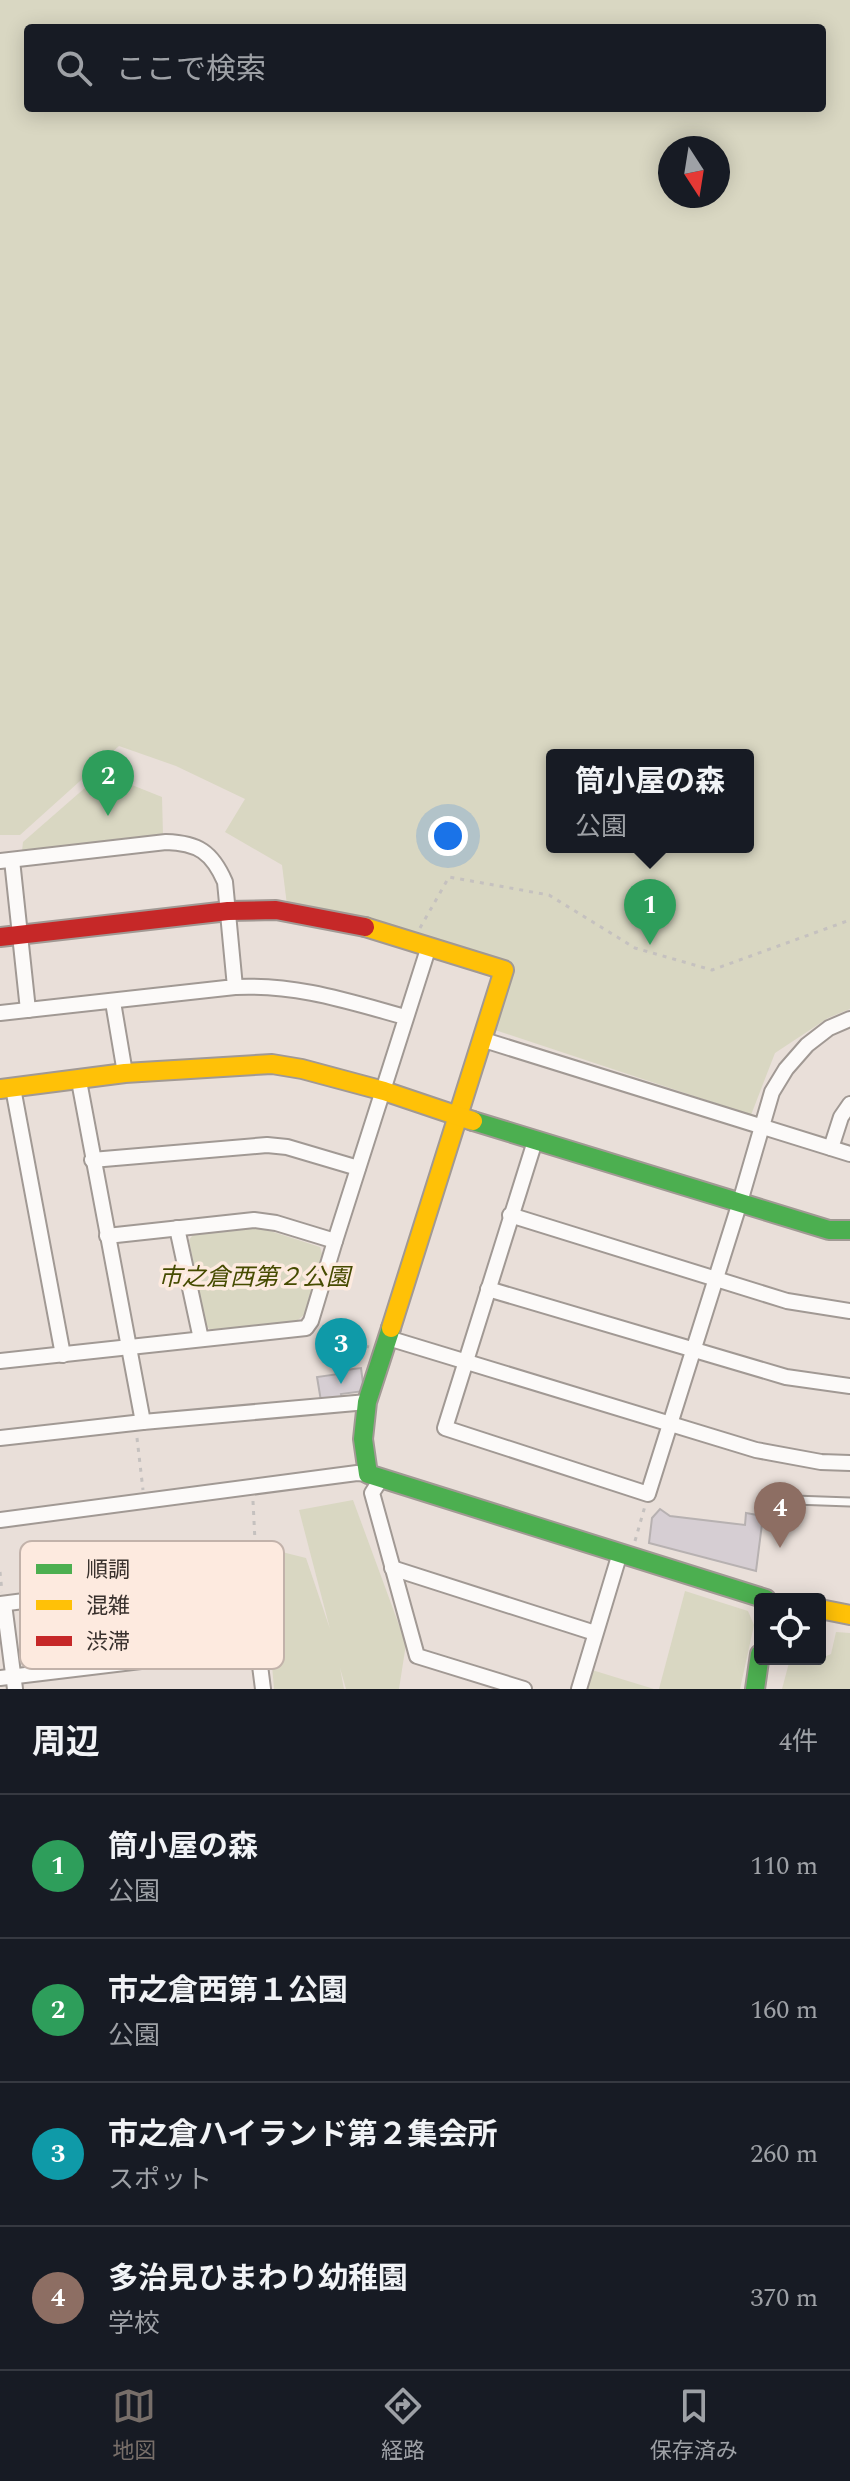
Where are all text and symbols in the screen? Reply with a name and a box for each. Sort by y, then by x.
search box [24,24,826,112]
icon: search [52,46,96,90]
text: ここで検索 [116,47,266,93]
north arrow [658,136,730,208]
popup [546,749,754,853]
pin: 2 [82,750,134,816]
text: 筒小屋の森 [575,759,725,805]
text: 公園 [575,807,627,847]
your location [428,816,468,856]
pin: 1 [624,879,676,945]
park label: 市之倉西第２公園 [158,1260,353,1296]
pin: 3 [315,1318,367,1384]
pin: 4 [754,1482,806,1548]
legend [20,1541,284,1669]
text: 順調 [86,1554,130,1587]
text: 混雑 [86,1590,130,1623]
map controls [754,1593,826,1665]
button: locate [754,1593,826,1665]
text: 渋滞 [86,1626,130,1659]
text: 周辺 [32,1717,100,1769]
text: 4件 [779,1722,818,1762]
text: 筒小屋の森 [108,1824,258,1870]
text: 1 [51,1846,65,1886]
text: 110 m [750,1846,818,1886]
text: 公園 [108,1872,160,1912]
text: 市之倉西第１公園 [108,1968,348,2014]
text: 2 [51,1990,65,2030]
text: 160 m [750,1990,818,2030]
text: 公園 [108,2016,160,2056]
text: 市之倉ハイランド第２集会所 [108,2112,497,2158]
text: 3 [51,2134,65,2174]
text: 260 m [750,2134,818,2174]
text: スポット [108,2160,212,2200]
text: 多治見ひまわり幼稚園 [108,2256,408,2302]
text: 4 [51,2278,65,2318]
text: 370 m [750,2278,818,2318]
text: 学校 [108,2304,160,2344]
tab: 地図 [112,2384,156,2468]
tab: 経路 [381,2384,425,2468]
tab: 保存済み [650,2384,738,2468]

